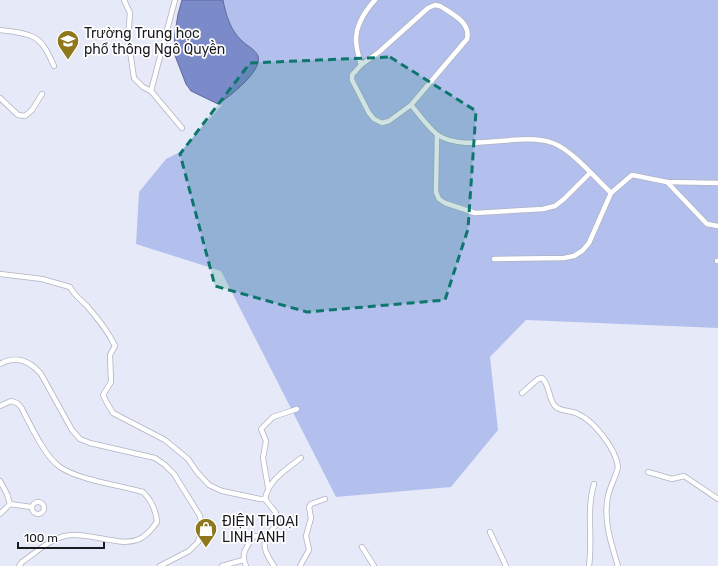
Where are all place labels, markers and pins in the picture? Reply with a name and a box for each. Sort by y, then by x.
place label: Trường Trung học phổ thông Ngô Quyền [84,25,225,58]
school or university icon: Trường Trung học phổ thông Ngô Quyền [55,28,81,61]
place label: ĐIỆN THOẠI LINH ANH [222,513,298,546]
shop icon: ĐIỆN THOẠI LINH ANH [193,516,219,549]

